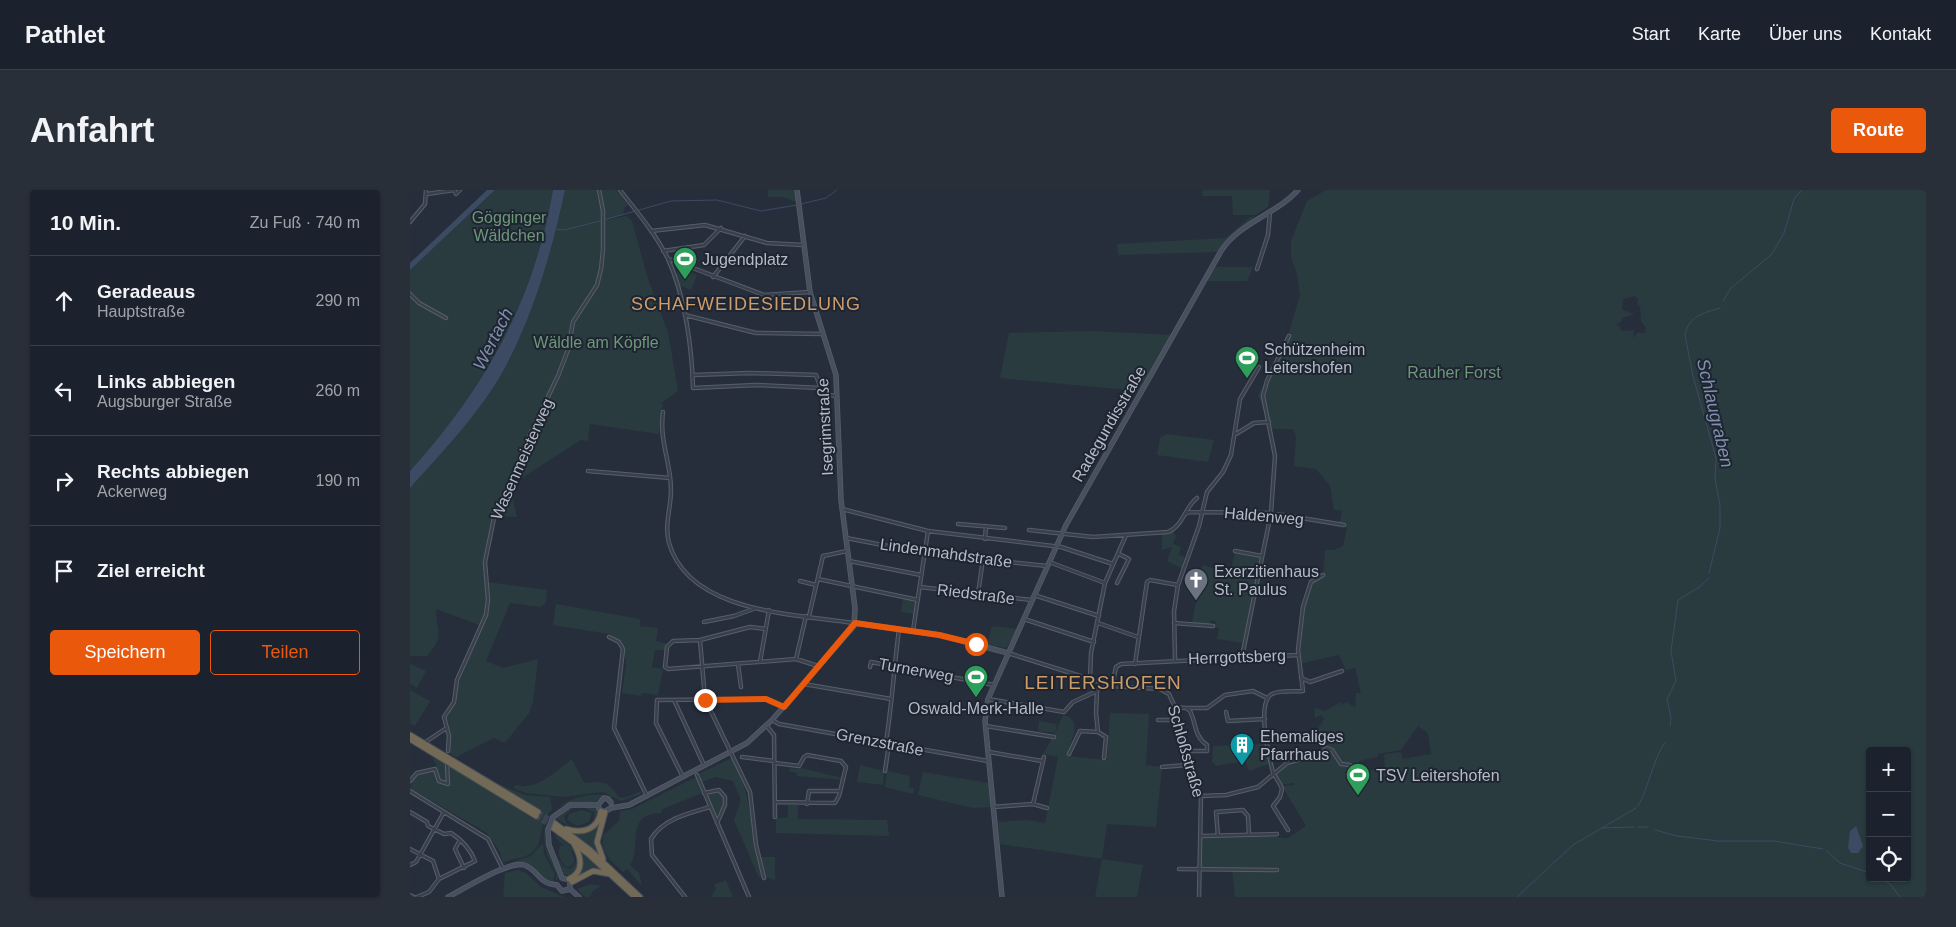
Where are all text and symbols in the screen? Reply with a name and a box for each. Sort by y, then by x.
text: Pathlet [25,21,105,48]
text: Start [1632,24,1670,44]
text: Karte [1698,24,1741,44]
text: Über uns [1769,24,1842,44]
text: Kontakt [1870,24,1931,44]
button: Route [1831,108,1926,153]
text: Anfahrt [30,110,154,149]
park label: Gögginger Wäldchen [472,209,547,244]
text: 10 Min. [50,211,121,234]
text: Zu Fuß · 740 m [250,214,360,231]
sports icon: Jugendplatz [672,246,698,280]
place label: Jugendplatz [702,251,788,268]
text: Geradeaus [97,281,195,302]
icon: ahead [50,287,78,315]
text: 290 m [316,292,360,309]
district label: SCHAFWEIDESIEDLUNG [631,294,861,314]
text: Hauptstraße [97,303,185,320]
water label: Wertach [469,305,517,373]
park label: Wäldle am Köpfle [533,334,659,351]
place label: Schützenheim Leitershofen [1264,341,1365,376]
sports icon: Schützenheim Leitershofen [1234,345,1260,379]
water label: Schlaugraben [1693,357,1737,469]
street label: Radegundisstraße [1069,363,1149,485]
park label: Rauher Forst [1407,364,1501,381]
text: Links abbiegen [97,371,235,392]
icon: left [50,377,78,405]
street label: Isegrimstraße [814,378,836,476]
text: 260 m [316,382,360,399]
text: Augsburger Straße [97,393,232,410]
street label: Wasenmeisterweg [488,396,556,522]
text: Rechts abbiegen [97,461,249,482]
icon: right [50,467,78,495]
text: 190 m [316,472,360,489]
text: Ackerweg [97,483,167,500]
street label: Haldenweg [1223,504,1305,528]
street label: Lindenmahdstraße [879,535,1013,571]
icon: arrive [50,557,78,585]
text: Ziel erreicht [97,560,205,581]
place label: Exerzitienhaus St. Paulus [1214,563,1319,598]
church icon: Exerzitienhaus St. Paulus [1183,567,1209,601]
street label: Riedstraße [936,581,1016,607]
button: Speichern [50,630,200,675]
button: Teilen [210,630,360,675]
route start [965,633,988,656]
street label: Herrgottsberg [1188,647,1286,667]
street label: Turnerweg [877,655,955,685]
sports icon: Oswald-Merk-Halle [963,664,989,698]
district label: LEITERSHOFEN [1024,672,1182,693]
route end [694,689,717,712]
place label: Oswald-Merk-Halle [908,700,1044,717]
street label: Schloßstraße [1165,703,1207,799]
street label: Grenzstraße [835,725,925,759]
place label: Ehemaliges Pfarrhaus [1260,728,1344,763]
building icon: Ehemaliges Pfarrhaus [1229,732,1255,766]
map controls [1866,747,1911,882]
button: + [1866,747,1911,792]
sports icon: TSV Leitershofen [1345,762,1371,796]
place label: TSV Leitershofen [1376,767,1500,784]
button: − [1866,792,1911,837]
button: locate [1866,837,1911,882]

